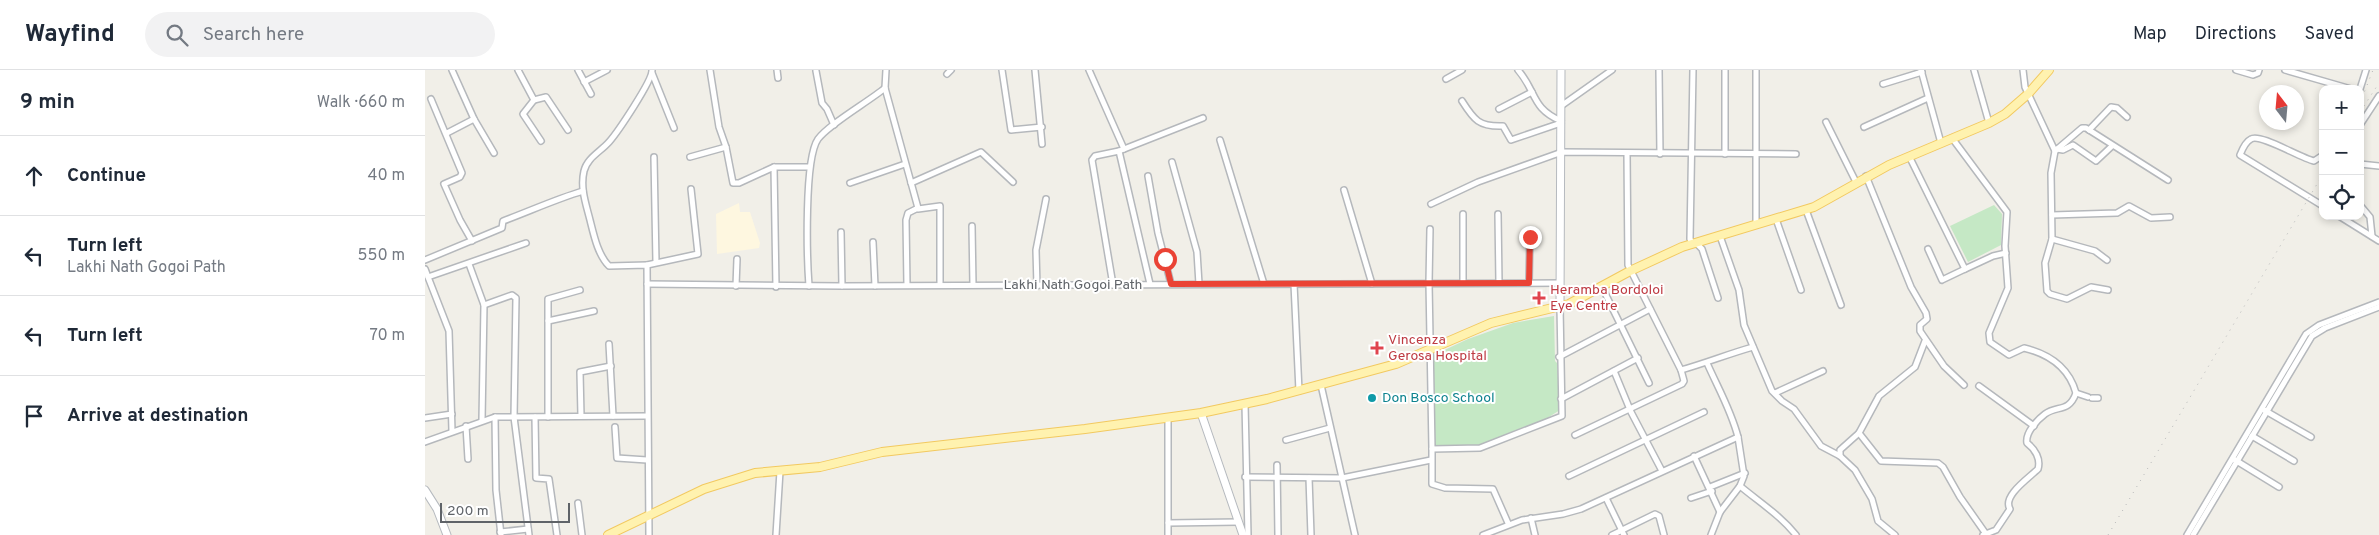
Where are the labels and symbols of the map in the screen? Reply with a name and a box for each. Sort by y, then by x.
north arrow [2259,85,2304,130]
route end [1519,226,1542,249]
route start [1154,248,1177,271]
street label: Lakhi Nath Gogoi Path [1004,277,1142,294]
place label: Heramba Bordoloi Eye Centre [1550,282,1664,315]
marker: Heramba Bordoloi Eye Centre [1532,291,1546,305]
place label: Vincenza Gerosa Hospital [1388,332,1487,365]
marker: Vincenza Gerosa Hospital [1370,341,1384,355]
place label: Don Bosco School [1382,390,1495,407]
marker: Don Bosco School [1366,392,1378,404]
scale bar [440,500,570,523]

